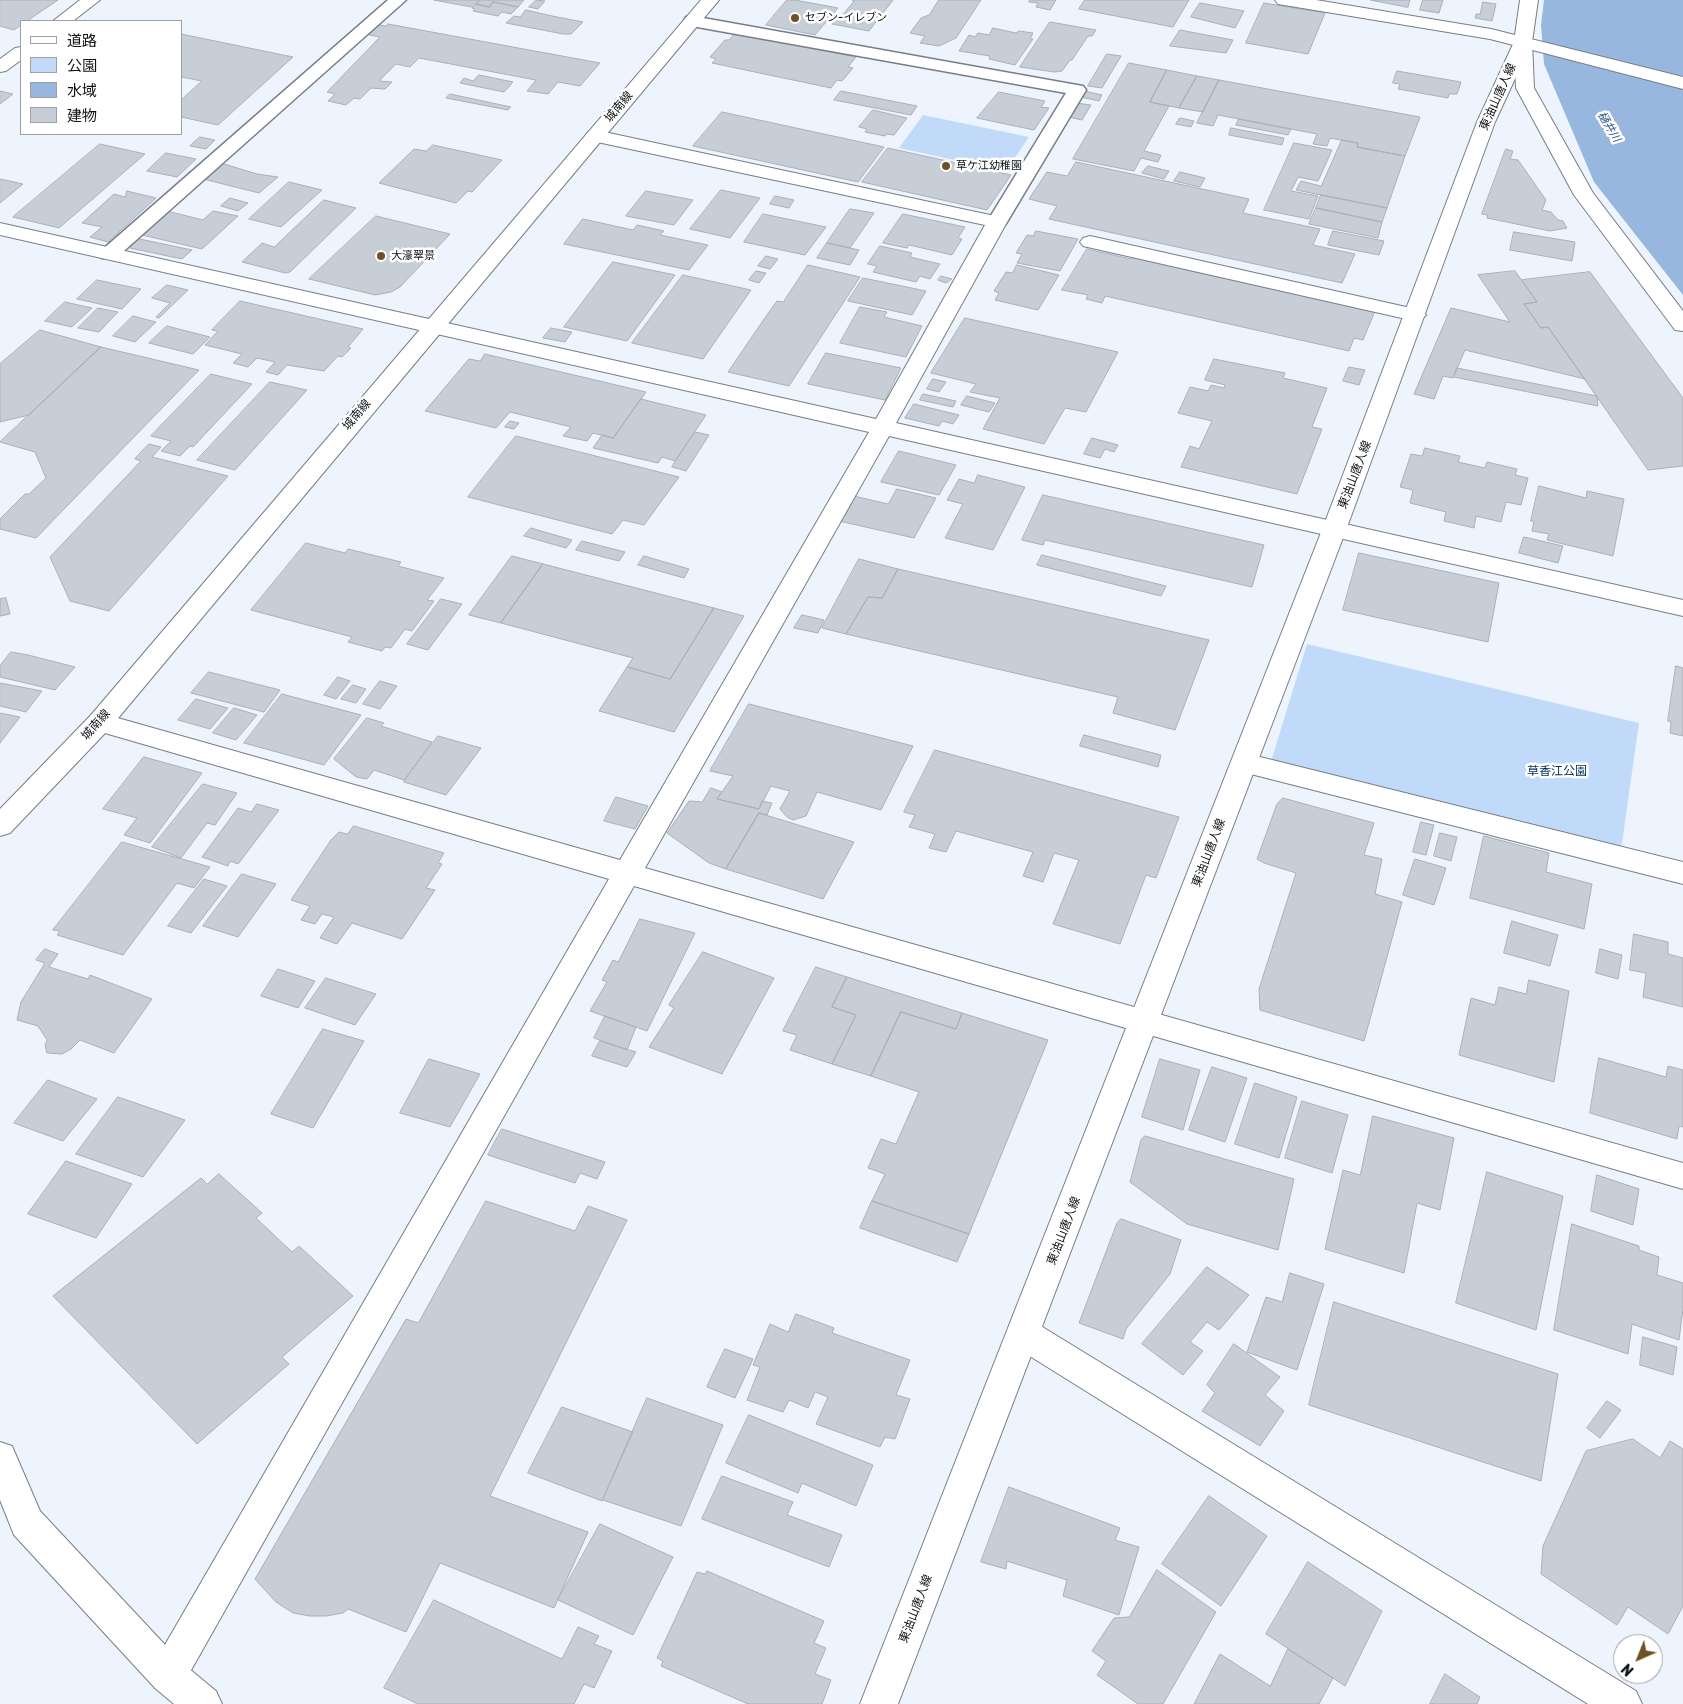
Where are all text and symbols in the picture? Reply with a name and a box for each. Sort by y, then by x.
place label: セブン-イレブン [805,11,887,25]
marker: セブン-イレブン [789,12,801,24]
legend [20,20,182,135]
text: 道路 [67,32,97,50]
text: 公園 [67,57,97,75]
street label: 東油山唐人線 [1477,61,1519,133]
text: 水域 [67,82,97,100]
street label: 城南線 [602,89,636,125]
text: 建物 [67,107,97,125]
water label: 樋井川 [1595,109,1623,145]
place label: 草ケ江幼稚園 [956,159,1022,173]
marker: 草ケ江幼稚園 [940,160,952,172]
place label: 大濠翠景 [391,249,435,263]
marker: 大濠翠景 [375,250,387,262]
street label: 城南線 [340,397,374,433]
street label: 東油山唐人線 [1335,439,1375,511]
street label: 城南線 [79,707,113,743]
park label: 草香江公園 [1527,765,1587,779]
street label: 東油山唐人線 [1189,817,1229,889]
street label: 東油山唐人線 [1044,1195,1084,1267]
street label: 東油山唐人線 [896,1573,936,1645]
north arrow [1613,1634,1663,1684]
text: N [1618,1660,1637,1679]

